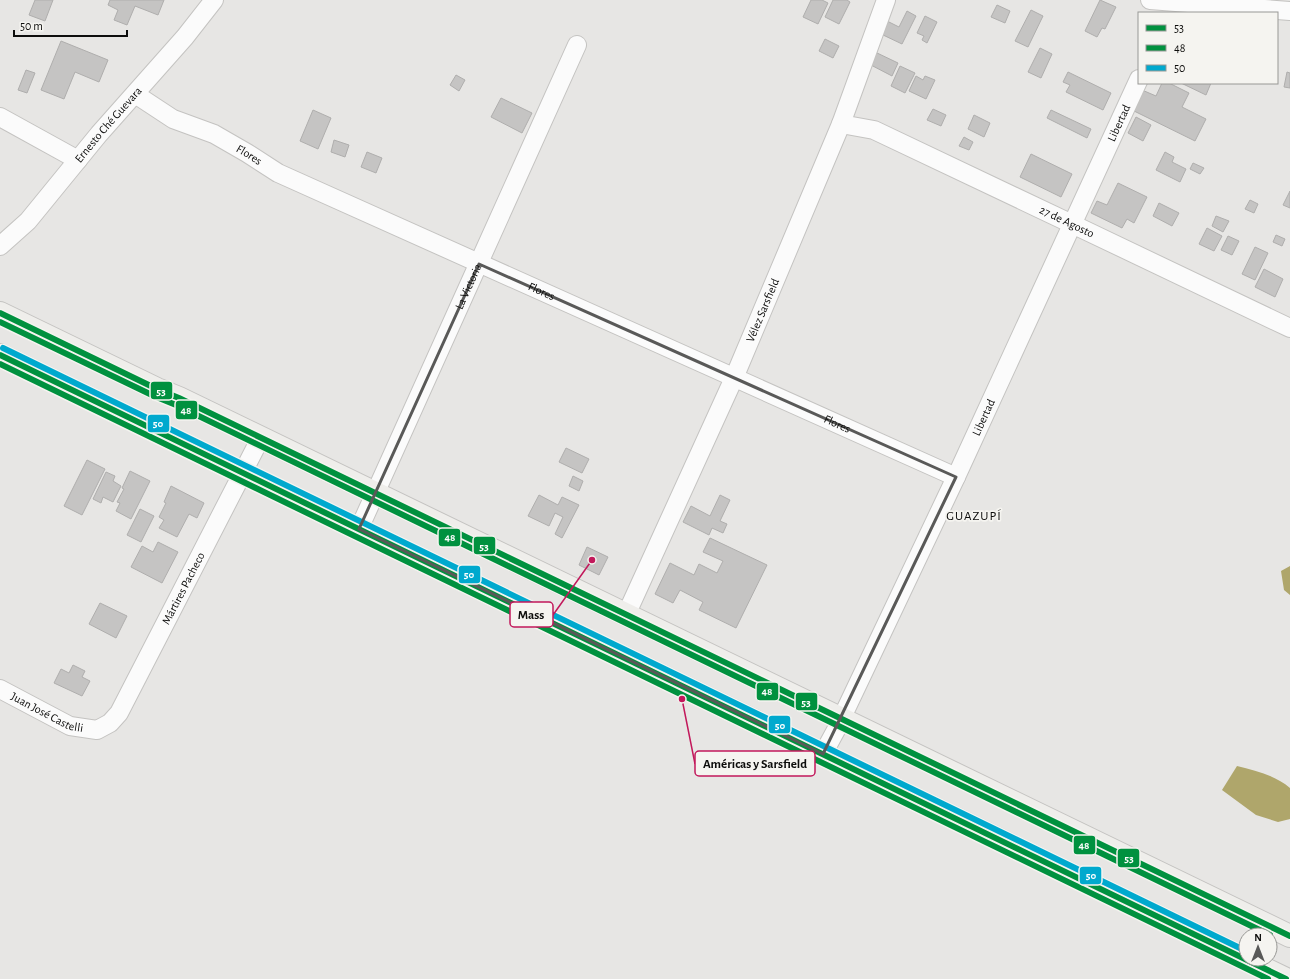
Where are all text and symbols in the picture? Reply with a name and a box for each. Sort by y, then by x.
scale bar [14,12,127,38]
legend [1138,12,1278,84]
text: 50 m [20,20,43,32]
text: 53 [1174,22,1184,34]
text: 48 [1174,42,1186,54]
text: 50 [1174,62,1185,74]
street label: Ernesto Ché Guevara [72,84,144,165]
street label: Libertad [1105,103,1132,143]
street label: Flores [234,142,264,167]
street label: 27 de Agosto [1038,203,1096,240]
street label: La Victoria [453,261,484,311]
street label: Vélez Sarsfield [744,277,781,344]
street label: Flores [526,280,557,302]
line badge: 53 [150,381,173,400]
text: 53 [156,386,166,397]
street label: Libertad [970,397,997,438]
line badge: 48 [175,400,198,420]
text: 48 [181,405,191,416]
street label: Flores [822,413,852,435]
line badge: 50 [147,414,170,433]
text: 50 [153,418,164,429]
district label: GUAZUPÍ [946,509,1002,523]
line badge: 48 [438,528,461,547]
text: 48 [445,532,455,543]
line badge: 53 [473,536,496,555]
text: 53 [479,541,489,552]
street label: Mártires Pacheco [160,550,207,626]
line badge: 50 [458,565,481,584]
text: 50 [464,569,475,580]
callout: Mass [510,602,553,627]
text: Mass [518,609,544,622]
line badge: 48 [756,682,779,701]
text: 48 [762,686,772,697]
street label: Juan José Castelli [9,690,84,734]
line badge: 53 [795,692,818,711]
text: 53 [801,697,811,708]
line badge: 50 [768,715,791,734]
text: 50 [775,720,786,731]
callout: Américas y Sarsfield [695,751,815,776]
text: Américas y Sarsfield [703,758,807,771]
line badge: 48 [1073,835,1096,855]
text: 48 [1079,840,1089,851]
line badge: 53 [1117,848,1140,868]
text: 53 [1124,853,1134,864]
line badge: 50 [1079,866,1102,885]
text: 50 [1086,870,1097,881]
north arrow [1238,927,1278,967]
text: N [1254,932,1262,943]

